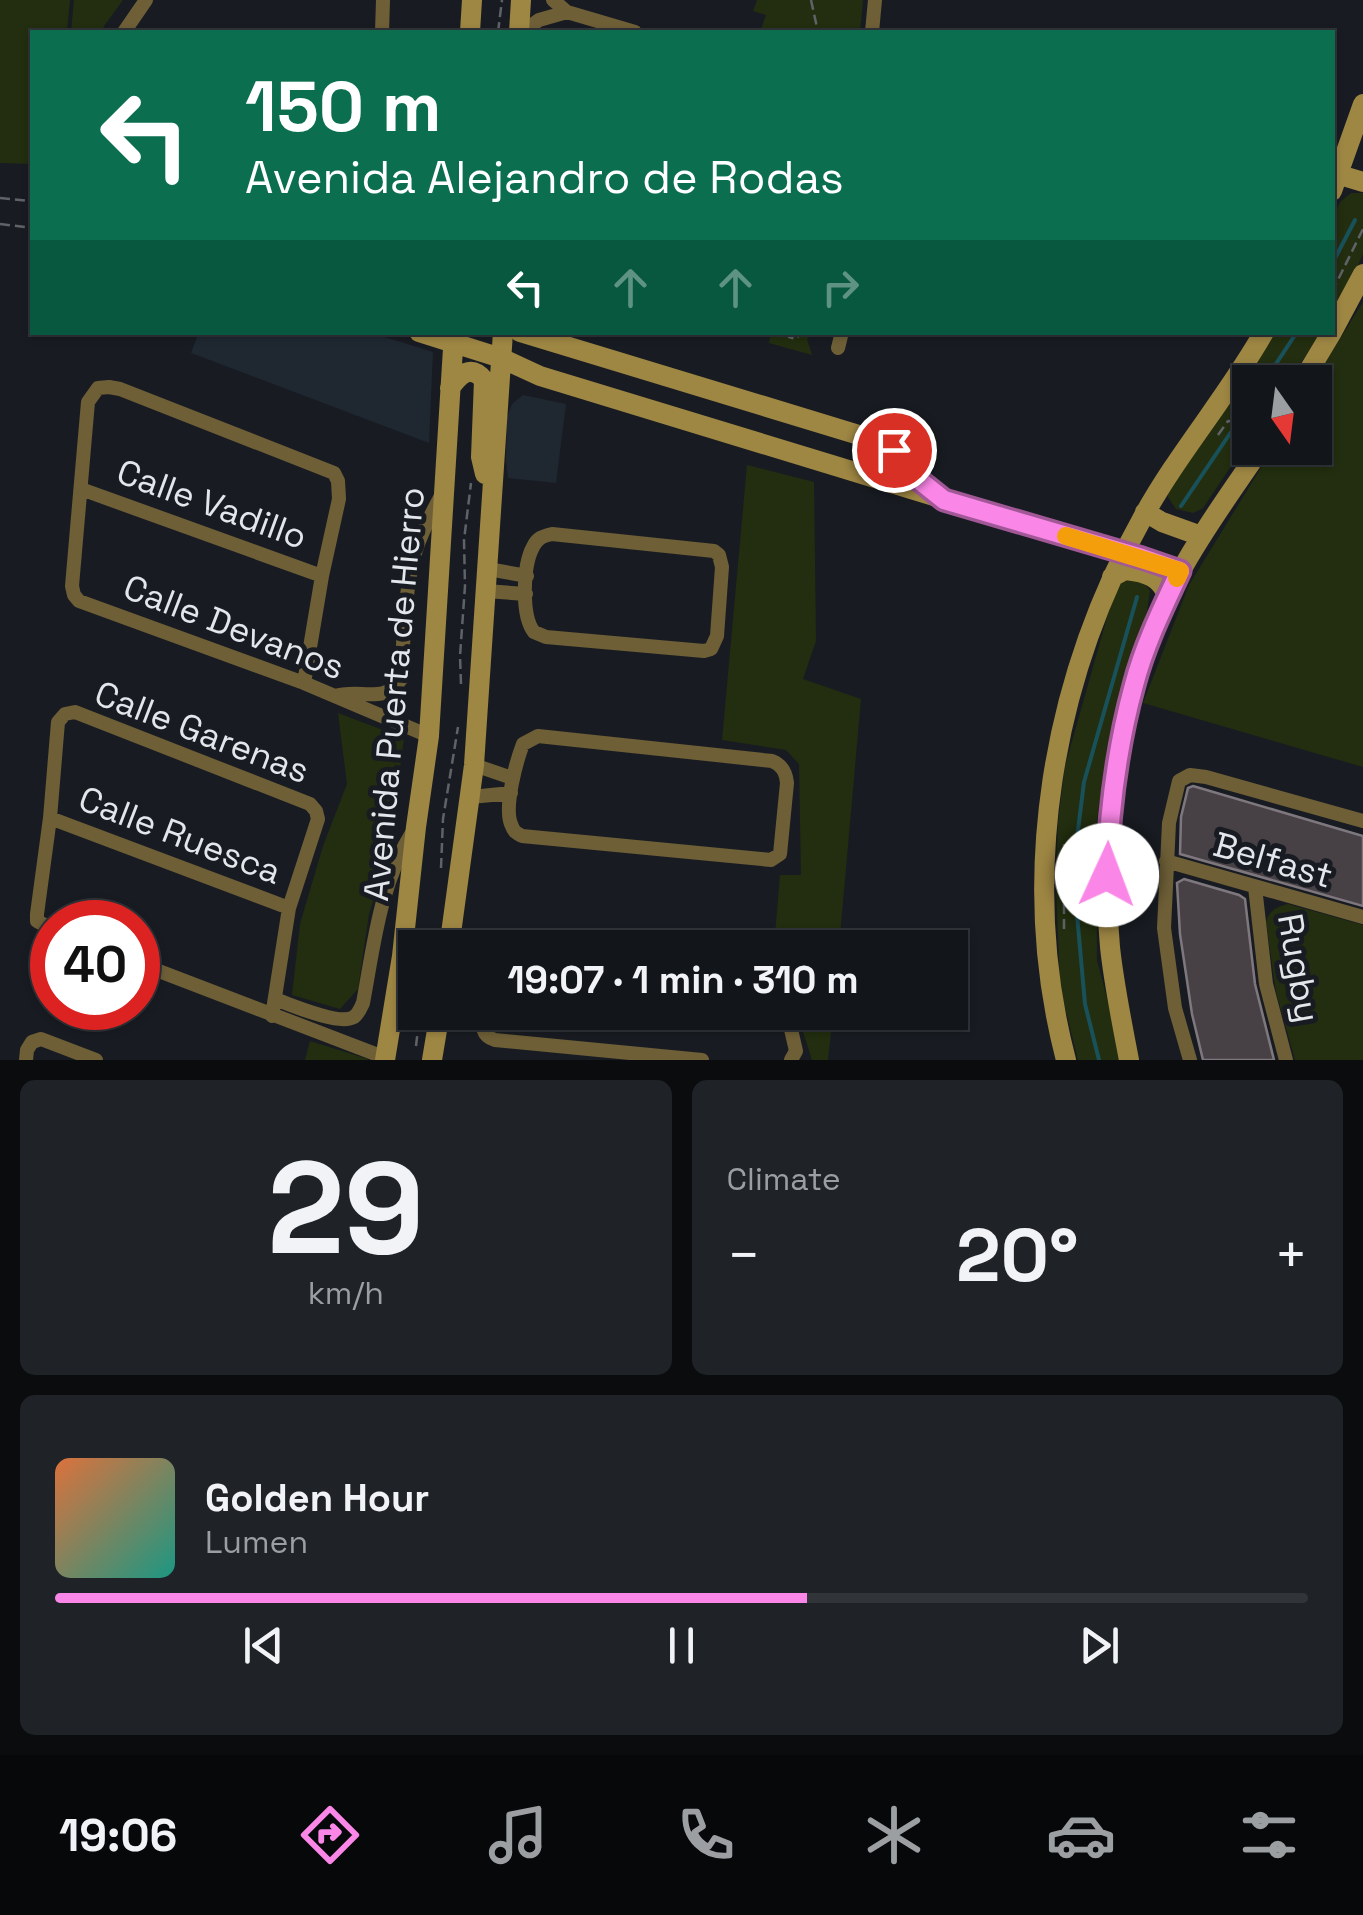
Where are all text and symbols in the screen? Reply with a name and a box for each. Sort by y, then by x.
text: 150 m [245,62,442,151]
icon: left [80,70,210,200]
text: Avenida Alejandro de Rodas [245,149,844,206]
icon: left [498,260,553,315]
icon: ahead [603,260,658,315]
icon: ahead [708,260,763,315]
icon: right [813,260,868,315]
north arrow [1232,365,1332,465]
map controls [1232,365,1332,465]
pin [852,408,937,493]
icon: arrive [867,423,922,478]
street label: Calle Vadillo [111,449,313,559]
street label: Avenida Puerta de Hierro [354,485,434,903]
street label: Calle Devanos [118,565,350,689]
street label: Calle Garenas [89,671,315,793]
street label: Calle Ruesca [73,776,287,894]
street label: Belfast [1208,822,1338,898]
position arrow [1055,823,1159,927]
speed limit sign: 40 [30,900,160,1030]
street label: Rugby [1268,910,1330,1026]
text: 19:07 · 1 min · 310 m [507,956,859,1004]
text: 29 [267,1125,424,1291]
text: Climate [727,1159,841,1199]
text: 20° [956,1207,1079,1303]
text: − [727,1220,761,1290]
text: + [1274,1220,1308,1290]
text: km/h [308,1273,384,1313]
text: Golden Hour [205,1474,429,1522]
text: Lumen [205,1522,308,1562]
icon: previous [236,1618,291,1673]
icon: pause [654,1618,709,1673]
icon: next [1072,1618,1127,1673]
icon: directions [295,1800,365,1870]
icon: music [483,1800,553,1870]
icon: phone [671,1800,741,1870]
icon: climate [859,1800,929,1870]
icon: car [1046,1800,1116,1870]
icon: filters [1234,1800,1304,1870]
text: 19:06 [59,1807,177,1864]

